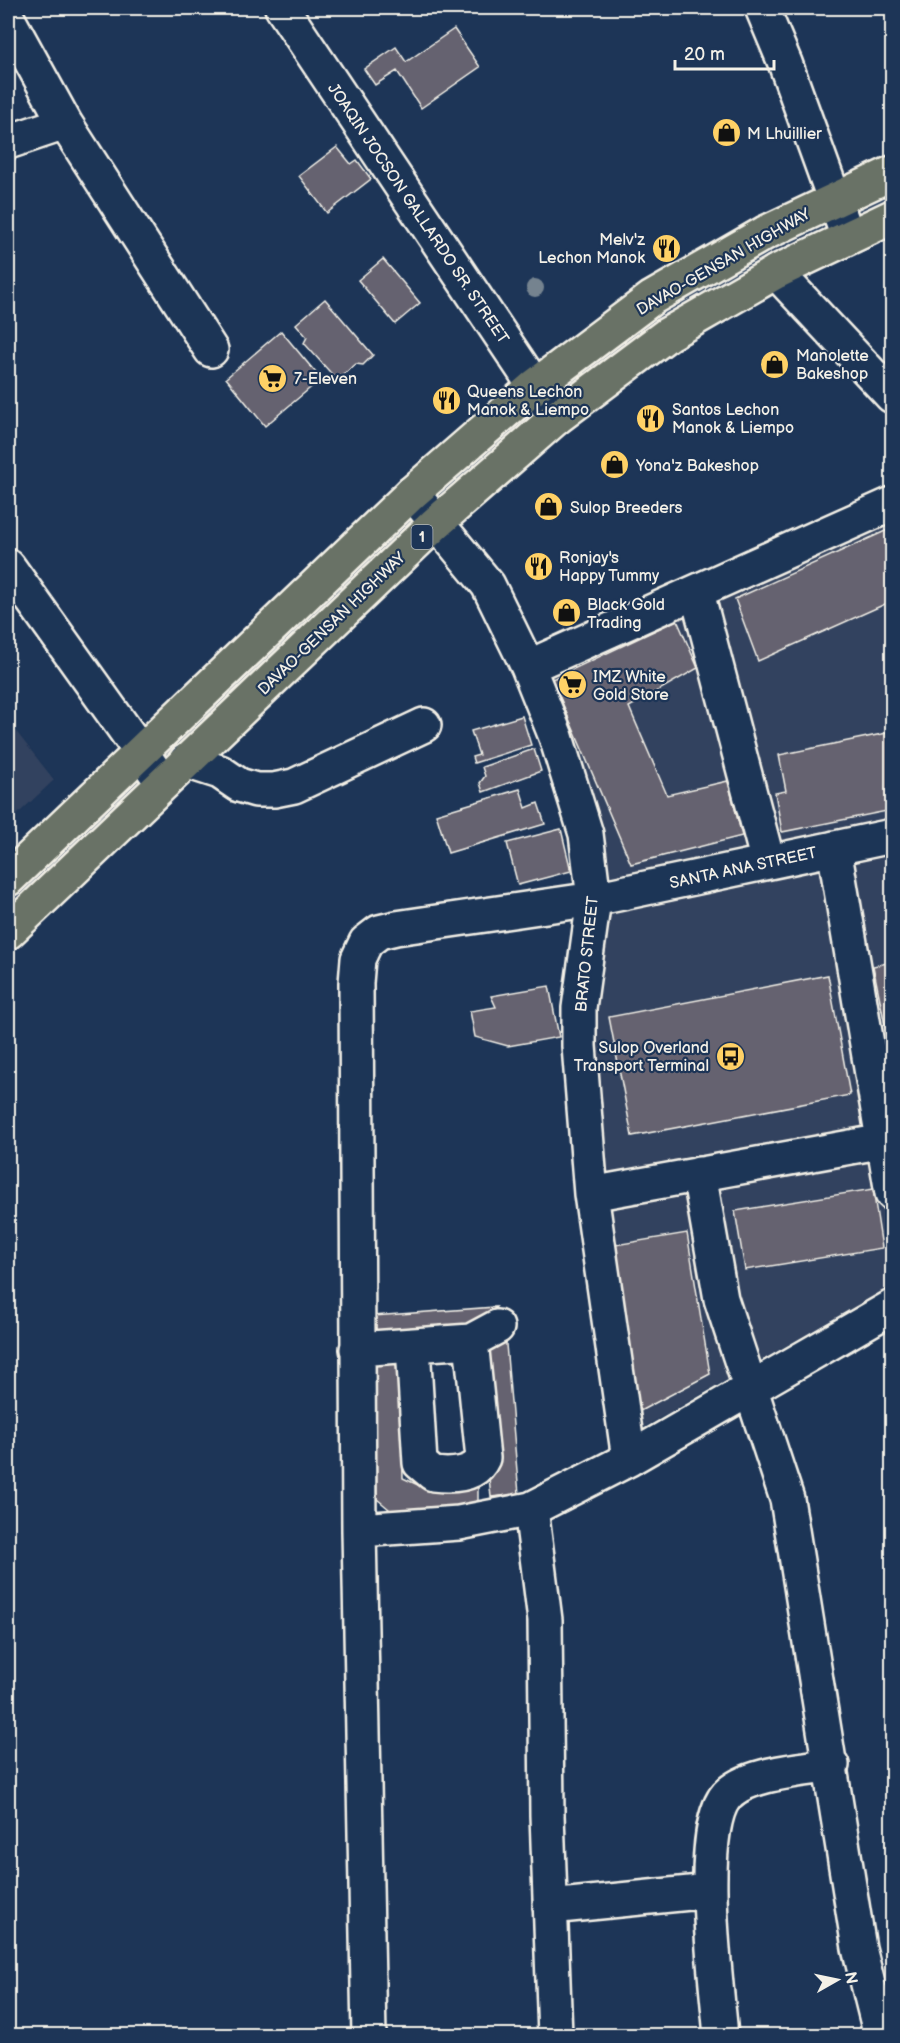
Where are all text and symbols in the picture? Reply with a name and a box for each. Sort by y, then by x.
scale bar [675,33,774,71]
text: 20 m [684,44,725,65]
street label: JOAQIN JOCSON GALLARDO SR. STREET [323,80,513,348]
shop icon: M Lhuillier [710,117,742,149]
place label: M Lhuillier [747,125,822,144]
street label: DAVAO-GENSAN HIGHWAY [634,204,815,320]
place label: Melv'z Lechon Manok [538,231,645,268]
restaurant icon: Melv'z Lechon Manok [650,232,682,264]
place label: Manolette Bakeshop [796,347,869,384]
shop icon: Manolette Bakeshop [759,348,791,380]
supermarket icon: 7-Eleven [257,362,289,394]
place label: 7-Eleven [294,370,357,389]
place label: Queens Lechon Manok & Liempo [467,383,589,420]
restaurant icon: Queens Lechon Manok & Liempo [430,384,462,416]
place label: Santos Lechon Manok & Liempo [672,401,794,438]
restaurant icon: Santos Lechon Manok & Liempo [635,402,667,434]
shop icon: Yona'z Bakeshop [599,449,631,481]
place label: Yona'z Bakeshop [635,457,759,476]
shop icon: Sulop Breeders [533,491,565,523]
place label: Sulop Breeders [570,499,683,518]
road number: 1 [412,525,432,549]
street label: DAVAO-GENSAN HIGHWAY [254,548,410,699]
place label: Ronjay's Happy Tummy [559,549,660,586]
restaurant icon: Ronjay's Happy Tummy [522,550,554,582]
place label: Black Gold Trading [587,596,665,633]
shop icon: Black Gold Trading [550,597,582,629]
place label: IMZ White Gold Store [593,668,669,705]
supermarket icon: IMZ White Gold Store [556,669,588,701]
street label: SANTA ANA STREET [668,843,819,893]
street label: BRATO STREET [572,895,603,1013]
place label: Sulop Overland Transport Terminal [574,1039,709,1076]
bus stop icon: Sulop Overland Transport Terminal [714,1040,746,1072]
north arrow [807,1950,867,2010]
text: N [840,1970,861,1985]

